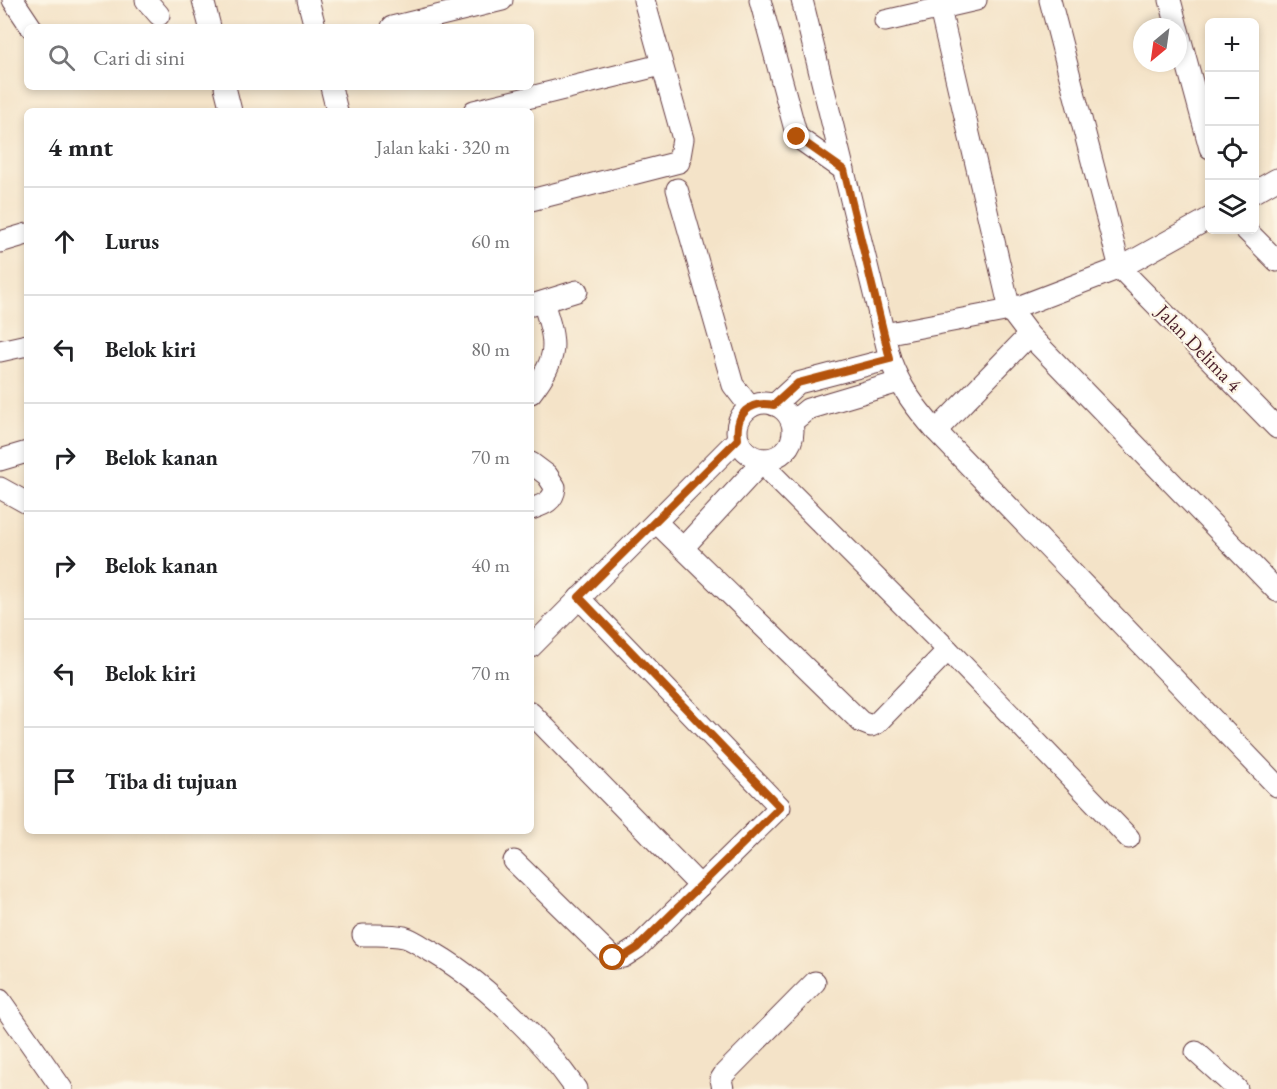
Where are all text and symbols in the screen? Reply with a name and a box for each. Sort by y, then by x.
north arrow [1133,18,1187,72]
map controls [1205,18,1259,234]
button: + [1205,18,1259,72]
search box [24,24,534,90]
icon: search [45,41,78,74]
text: Cari di sini [93,43,185,72]
button: − [1205,72,1259,126]
route end [783,123,809,149]
button: locate [1205,126,1259,180]
text: 4 mnt [48,130,113,164]
text: Jalan kaki · 320 m [376,134,510,160]
button: layers [1205,180,1259,234]
icon: ahead [48,225,81,258]
text: Lurus [105,227,159,256]
text: 60 m [471,228,510,254]
street label: Jalan Delima 4 [1149,297,1247,398]
icon: left [48,333,81,366]
text: Belok kiri [105,335,196,364]
text: 80 m [471,336,510,362]
icon: right [48,441,81,474]
text: Belok kanan [105,443,218,472]
text: 70 m [471,444,510,470]
icon: right [48,549,81,582]
text: Belok kanan [105,551,218,580]
text: 40 m [471,552,510,578]
icon: left [48,657,81,690]
text: Belok kiri [105,659,196,688]
text: 70 m [471,660,510,686]
icon: arrive [48,765,81,798]
text: Tiba di tujuan [105,767,237,796]
route start [599,944,625,970]

